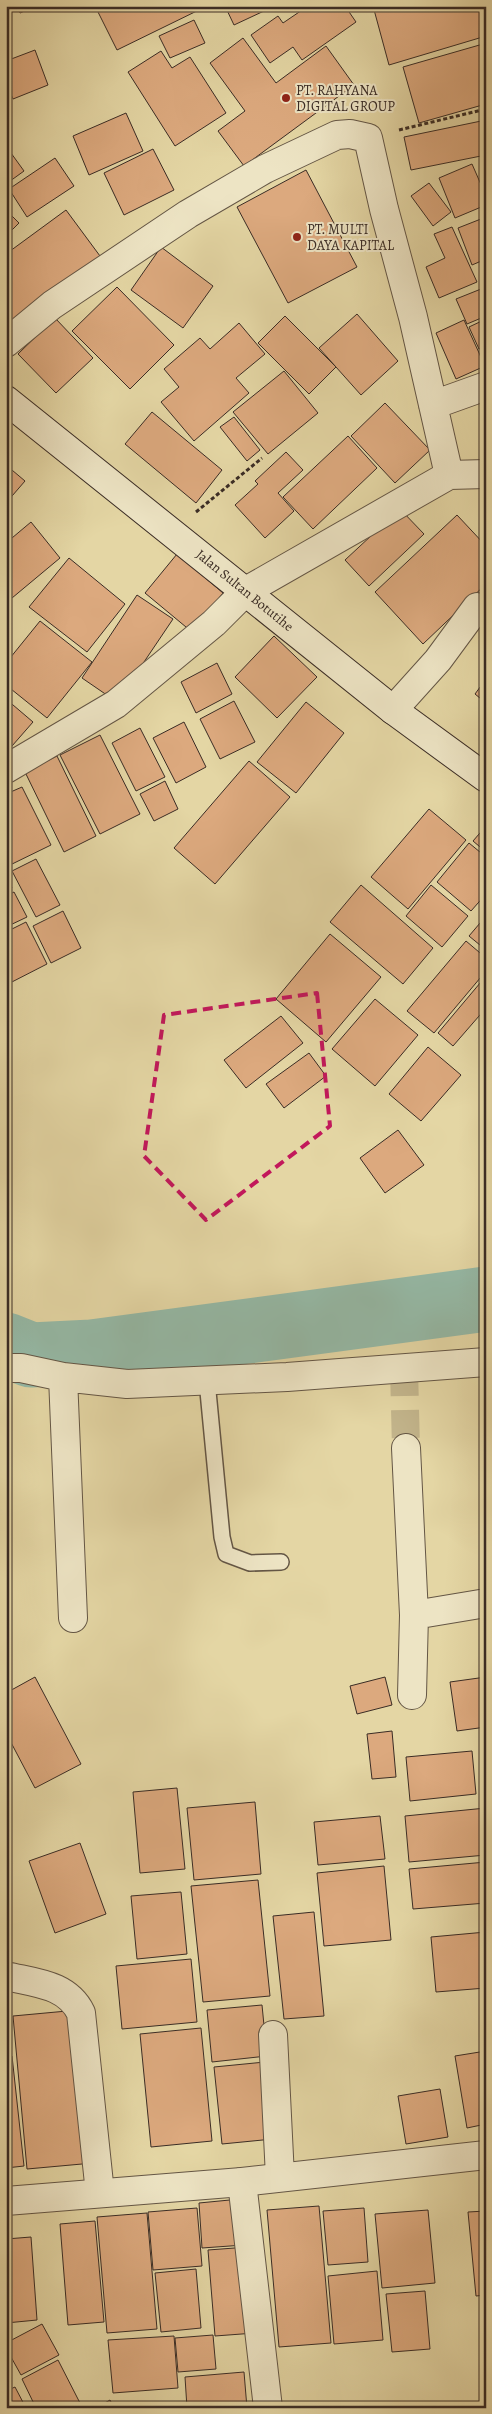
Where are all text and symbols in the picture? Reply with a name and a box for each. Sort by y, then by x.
place label: PT. RAHYANA DIGITAL GROUP [296,81,395,116]
marker: PT. RAHYANA DIGITAL GROUP [280,92,292,104]
place label: PT. MULTI DAYA KAPITAL [307,220,395,255]
marker: PT. MULTI DAYA KAPITAL [291,231,303,243]
street label: Jalan Sultan Botutihe [192,545,298,636]

